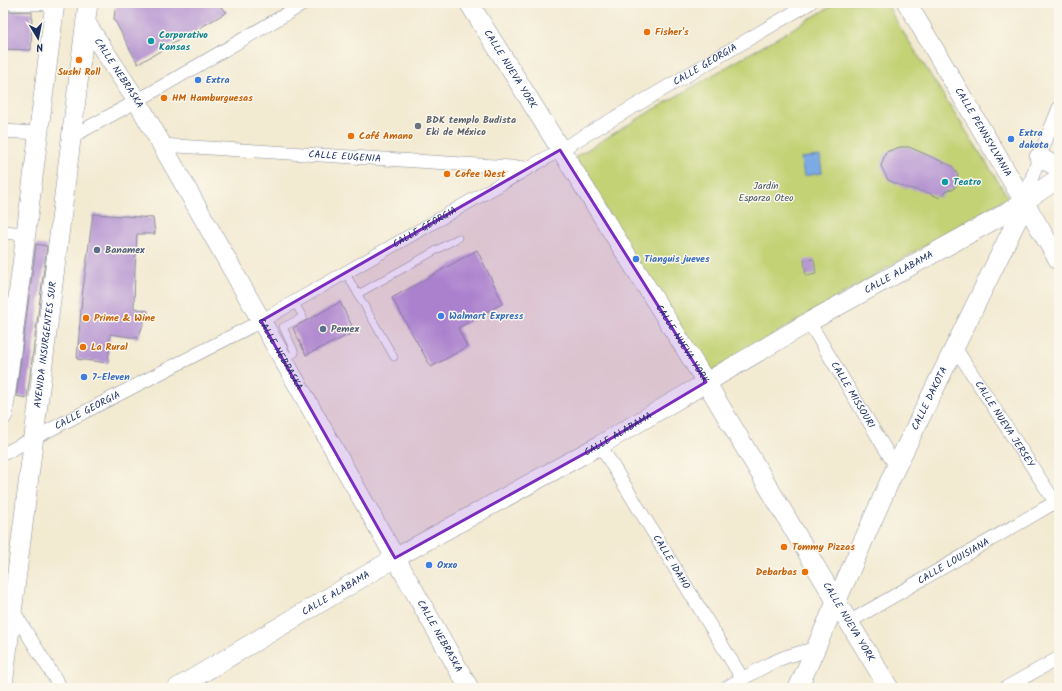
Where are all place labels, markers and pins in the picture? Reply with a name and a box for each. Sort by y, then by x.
place label: Fisher's [655,24,689,40]
place label: Corporativo Kansas [159,27,208,55]
marker: Fisher's [642,27,652,37]
marker: Corporativo Kansas [146,36,156,46]
marker: Sushi Roll [74,55,84,65]
place label: Sushi Roll [57,64,101,80]
place label: Extra [206,72,229,88]
marker: Extra [193,75,203,85]
place label: HM Hamburguesas [172,90,253,106]
marker: HM Hamburguesas [159,93,169,103]
place label: BDK templo Budista Eki de México [426,112,516,140]
marker: BDK templo Budista Eki de México [413,121,423,131]
place label: Extra dakota [1019,125,1049,153]
place label: Café Amano [359,128,413,144]
marker: Café Amano [346,131,356,141]
marker: Extra dakota [1006,134,1016,144]
place label: Cofee West [455,166,506,182]
marker: Cofee West [442,169,452,179]
place label: Teatro [953,174,982,190]
marker: Teatro [940,177,950,187]
place label: Banamex [105,242,145,258]
marker: Banamex [92,245,102,255]
place label: Tianguis jueves [644,251,710,267]
marker: Tianguis jueves [631,254,641,264]
place label: Walmart Express [449,308,524,324]
place label: Prime & Wine [94,310,155,326]
marker: Walmart Express [436,311,446,321]
marker: Prime & Wine [81,313,91,323]
place label: Pemex [331,321,359,337]
marker: Pemex [318,324,328,334]
place label: La Rural [91,339,128,355]
marker: La Rural [78,342,88,352]
place label: 7-Eleven [92,369,130,385]
marker: 7-Eleven [79,372,89,382]
place label: Tommy Pizzas [792,539,855,555]
marker: Tommy Pizzas [779,542,789,552]
place label: Oxxo [437,557,458,573]
marker: Oxxo [424,560,434,570]
place label: Debarbas [756,564,797,580]
marker: Debarbas [800,567,810,577]

